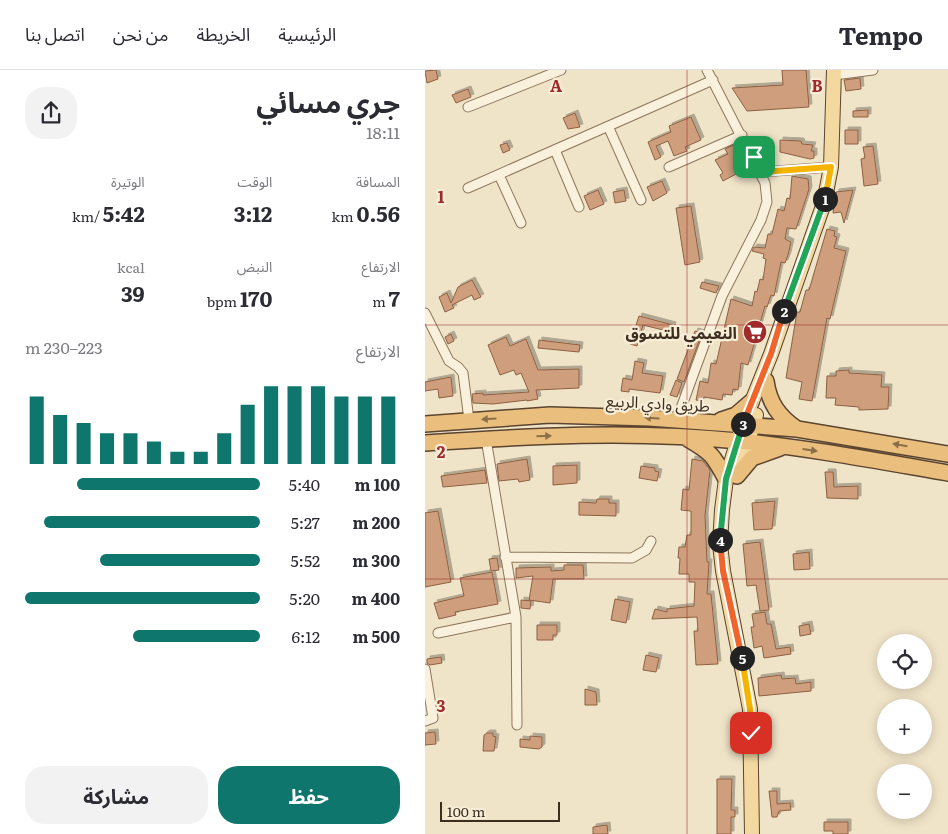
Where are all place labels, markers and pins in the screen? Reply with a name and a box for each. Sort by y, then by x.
pin [733,136,775,178]
pin: 1 [813,186,837,212]
pin: 2 [771,298,797,324]
supermarket icon: النعيمي للتسوق [742,319,768,345]
place label: النعيمي للتسوق [626,320,737,347]
pin: 3 [731,412,755,436]
pin: 4 [707,528,733,552]
pin: 5 [729,646,755,670]
pin [730,712,772,754]

